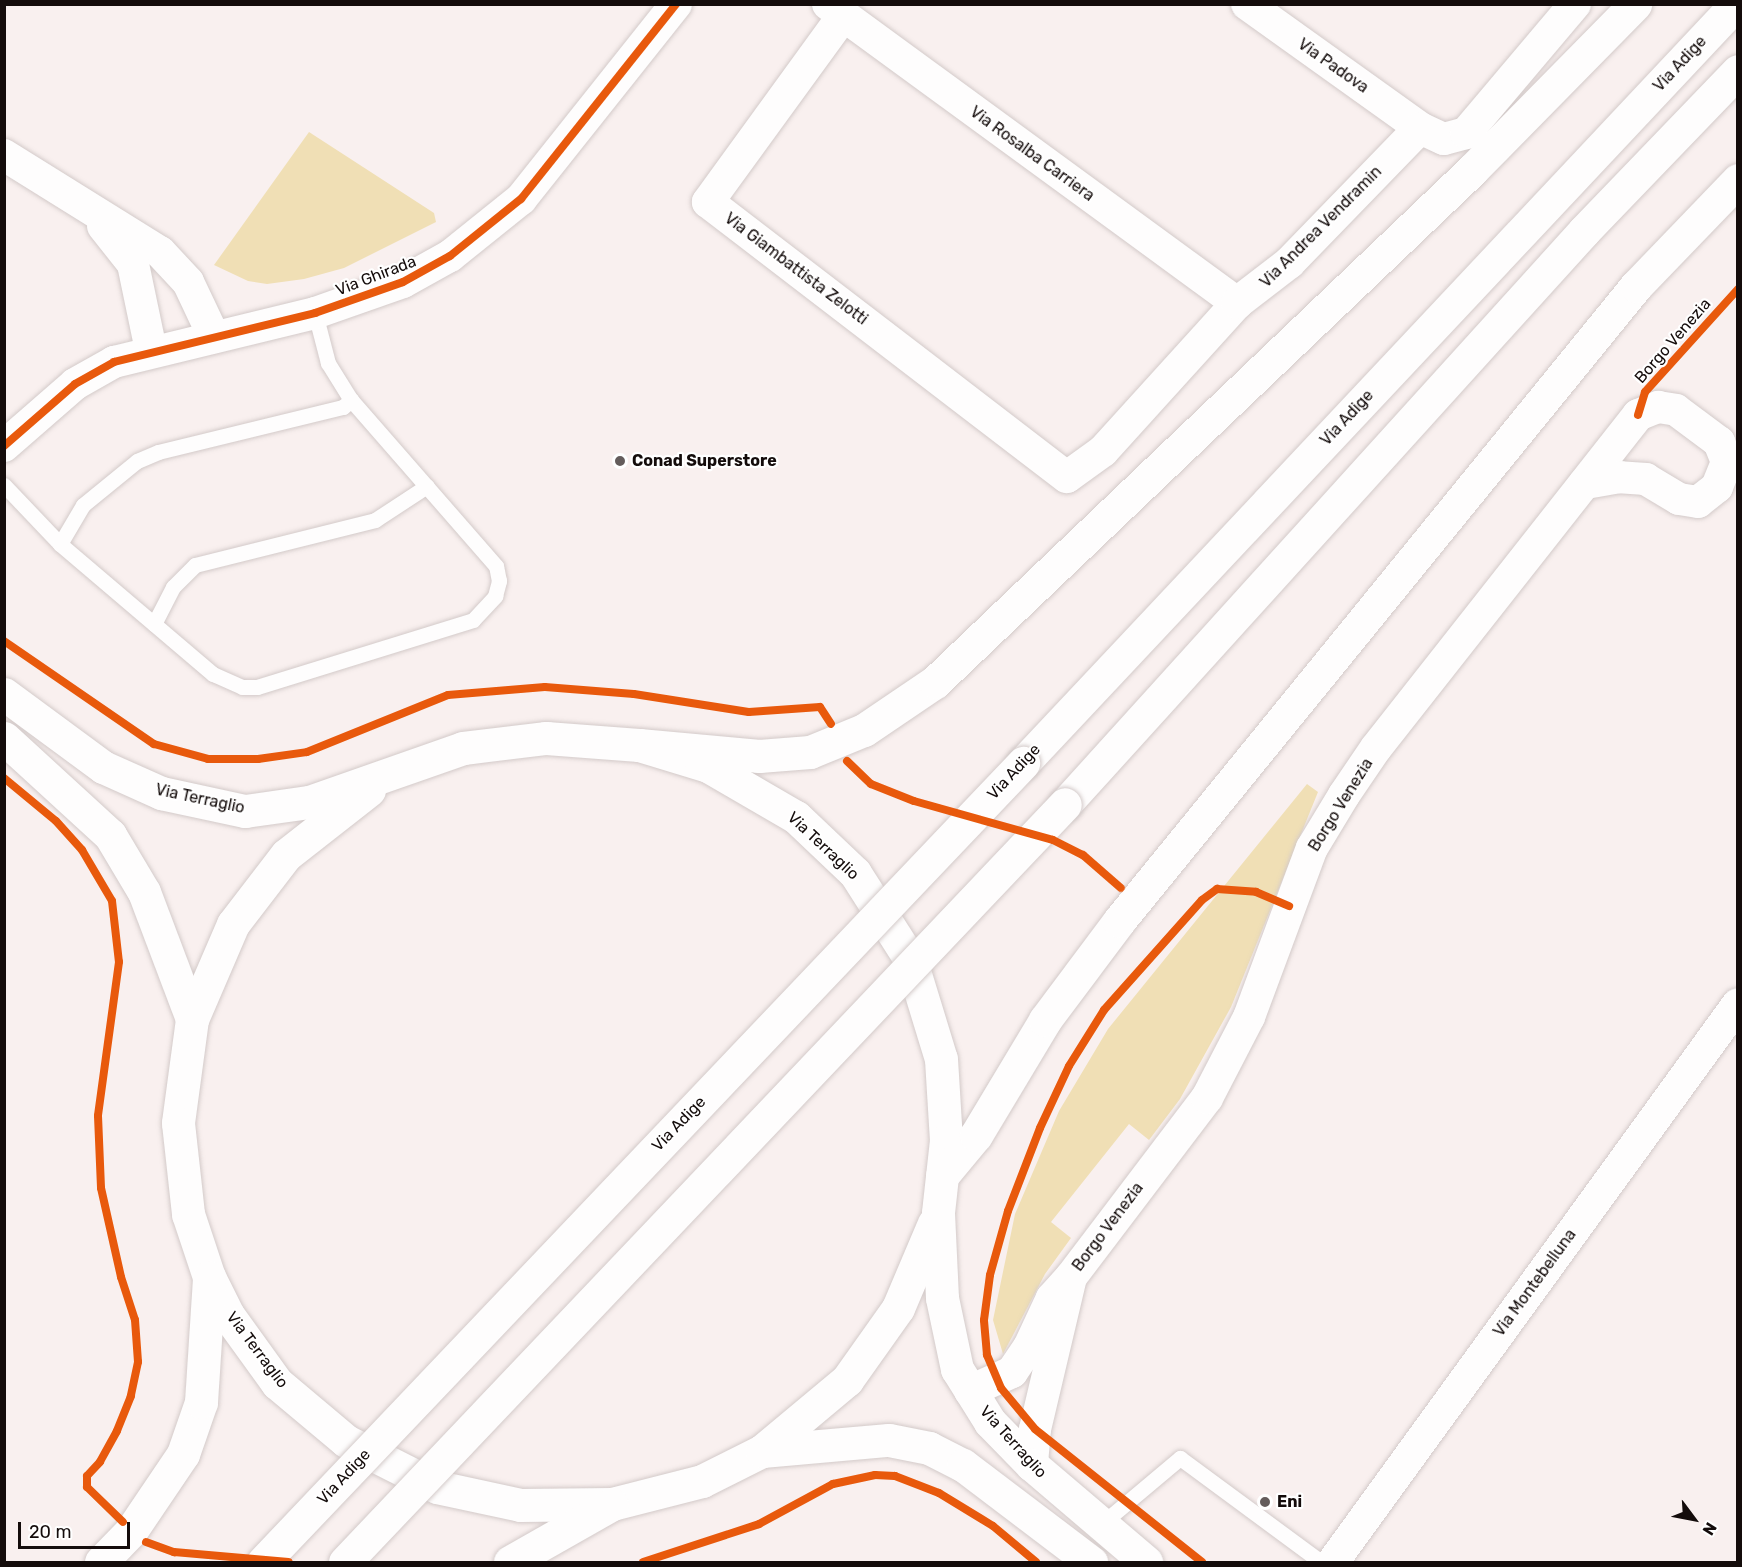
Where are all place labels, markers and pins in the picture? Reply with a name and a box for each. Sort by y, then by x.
place label: Conad Superstore [632,451,777,471]
marker: Conad Superstore [613,454,627,468]
place label: Eni [1277,1492,1302,1512]
marker: Eni [1258,1495,1272,1509]

